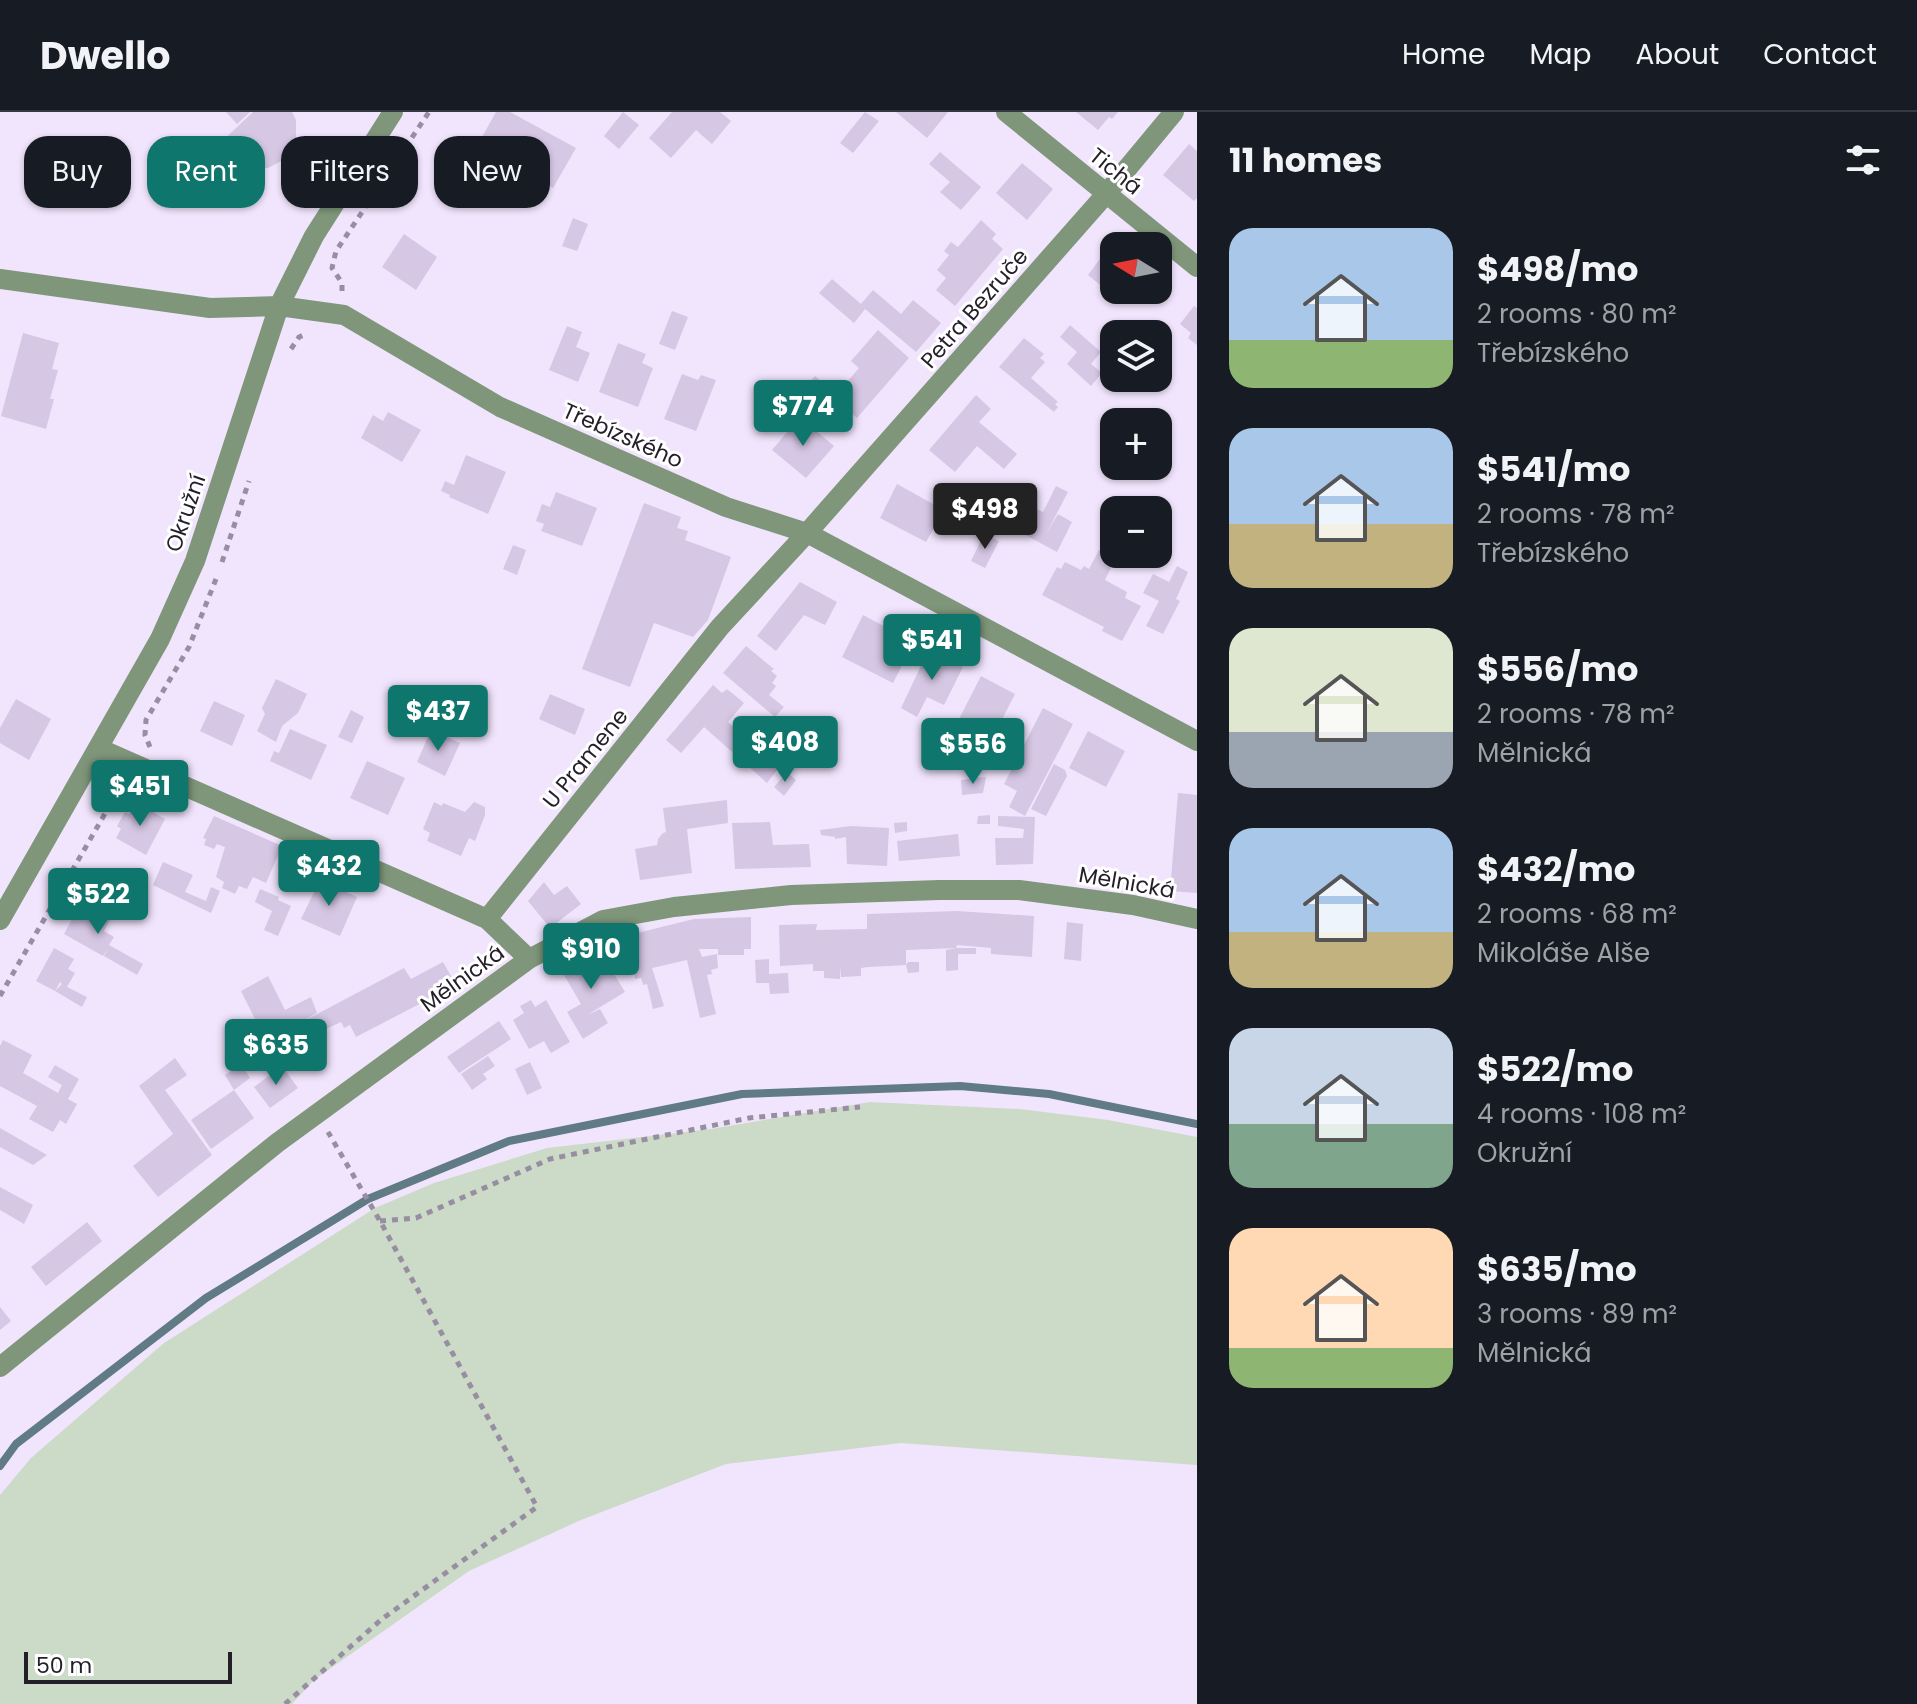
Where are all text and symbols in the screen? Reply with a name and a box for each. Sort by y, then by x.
text: Dwello [40,29,171,82]
text: Home [1402,35,1485,74]
text: Map [1529,35,1591,74]
text: About [1635,35,1719,74]
text: Contact [1763,35,1877,74]
chip: Buy [24,136,131,208]
chip: Rent [147,136,265,208]
chip: Filters [281,136,418,208]
chip: New [434,136,550,208]
text: 11 homes [1229,136,1382,184]
icon: filters [1841,138,1885,182]
street label: Tichá [1083,141,1149,202]
north arrow [1100,232,1172,304]
map controls [1100,232,1172,568]
street label: Petra Bezruče [914,242,1035,375]
text: $498/mo [1477,245,1638,293]
icon: home [1293,260,1389,356]
text: 2 rooms · 80 m² [1477,296,1677,332]
button: layers [1100,320,1172,392]
text: Třebízského [1477,335,1629,371]
pin: $774 [756,380,850,448]
text: $774 [772,388,834,424]
street label: Třebízského [558,395,688,476]
button: + [1100,408,1172,480]
text: $541/mo [1477,445,1630,493]
icon: home [1293,460,1389,556]
street label: Okružní [158,470,213,556]
pin: $498 [938,483,1032,551]
text: $498 [951,491,1019,527]
button: − [1100,496,1172,568]
text: 2 rooms · 78 m² [1477,496,1675,532]
text: Třebízského [1477,535,1629,571]
pin: $541 [885,614,979,682]
text: $541 [901,622,963,658]
text: $556/mo [1477,645,1638,693]
icon: home [1293,660,1389,756]
pin: $437 [391,685,485,753]
text: $437 [406,693,470,729]
text: 2 rooms · 78 m² [1477,696,1675,732]
street label: U Pramene [535,702,635,815]
pin: $408 [738,716,832,784]
pin: $556 [926,718,1020,786]
text: $408 [751,724,819,760]
text: $556 [939,726,1007,762]
text: Mělnická [1477,735,1592,771]
pin: $451 [93,760,187,828]
text: $451 [109,768,171,804]
pin: $432 [282,840,376,908]
text: $432/mo [1477,845,1635,893]
text: $432 [296,848,362,884]
street label: Mělnická [1076,859,1177,906]
icon: home [1293,860,1389,956]
pin: $522 [51,868,145,936]
text: $522 [66,876,130,912]
text: 2 rooms · 68 m² [1477,896,1677,932]
pin: $910 [544,923,638,991]
text: $910 [561,931,621,967]
text: Mikoláše Alše [1477,935,1650,971]
street label: Mělnická [414,937,511,1019]
pin: $635 [229,1019,323,1087]
text: $635 [243,1027,309,1063]
text: $522/mo [1477,1045,1633,1093]
icon: home [1293,1060,1389,1156]
text: 4 rooms · 108 m² [1477,1096,1686,1132]
text: Okružní [1477,1135,1572,1171]
text: $635/mo [1477,1245,1637,1293]
icon: home [1293,1260,1389,1356]
text: 3 rooms · 89 m² [1477,1296,1677,1332]
text: Mělnická [1477,1335,1592,1371]
scale bar [24,1648,232,1684]
text: 50 m [36,1650,92,1681]

